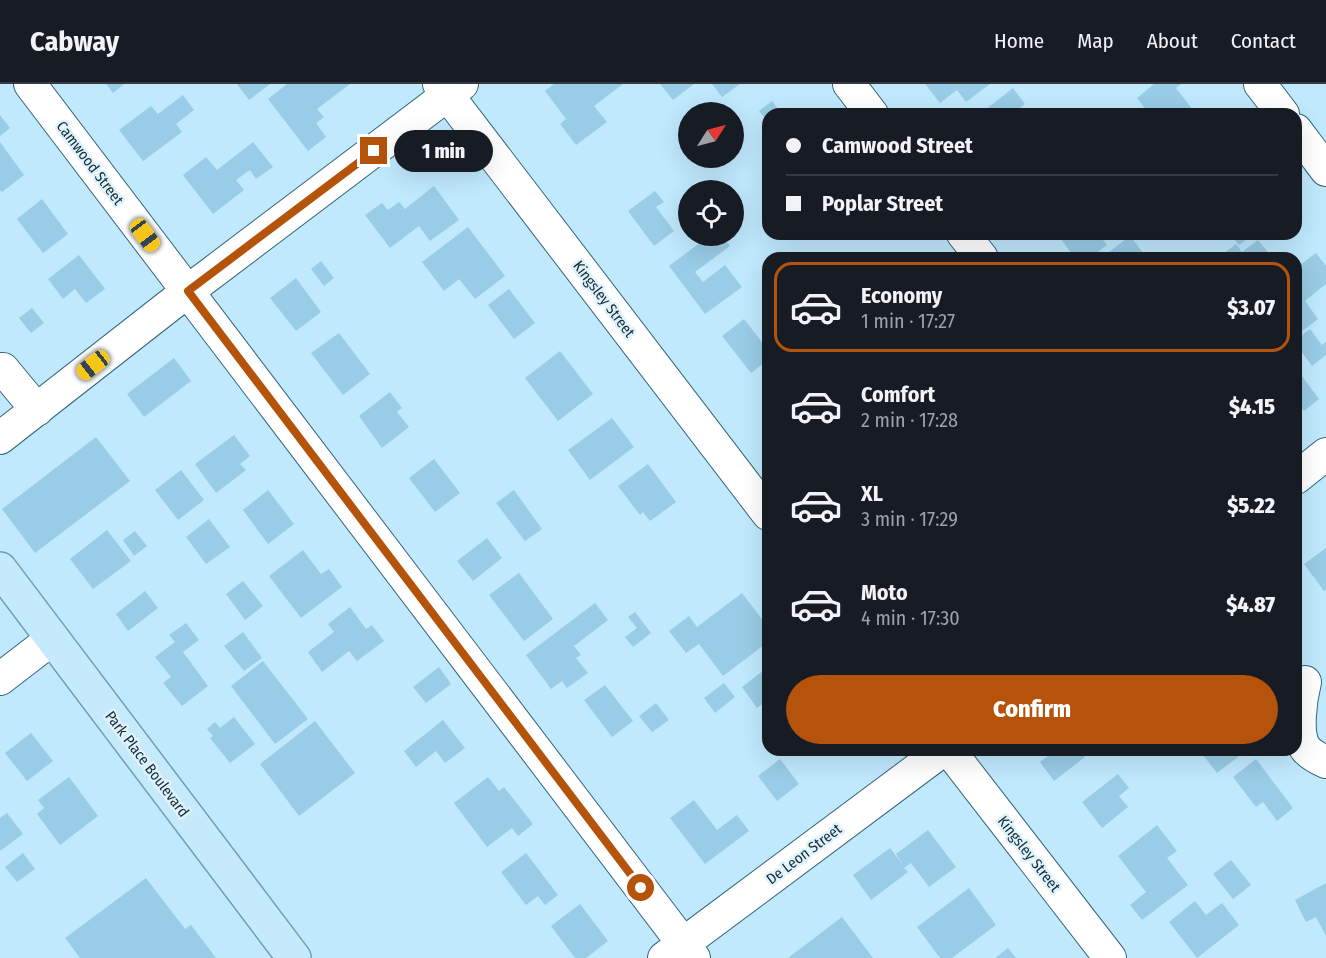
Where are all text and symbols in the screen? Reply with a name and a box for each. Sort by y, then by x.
text: Cabway [30,25,119,58]
text: Home [994,28,1044,54]
text: Map [1077,28,1114,54]
text: About [1147,28,1198,54]
text: Contact [1231,28,1296,54]
north arrow [678,102,744,168]
map controls [678,102,744,246]
street label: Camwood Street [53,117,127,209]
callout: 1 min [395,130,494,172]
text: Camwood Street [822,132,973,159]
route end [360,137,387,164]
text: 1 min [422,139,465,163]
button: locate [678,180,744,246]
text: Poplar Street [822,190,943,217]
car [127,215,163,255]
street label: Kingsley Street [569,257,639,341]
icon: car [789,280,843,334]
text: Economy [861,282,942,309]
text: $3.07 [1227,294,1275,321]
text: 1 min · 17:27 [861,309,955,333]
car [73,347,113,383]
icon: car [789,379,843,433]
text: Comfort [861,381,935,408]
text: $4.15 [1229,393,1275,420]
text: 2 min · 17:28 [861,408,958,432]
icon: car [789,478,843,532]
text: XL [861,480,883,507]
text: $5.22 [1227,492,1275,519]
text: 3 min · 17:29 [861,507,958,531]
icon: car [789,577,843,631]
text: Moto [861,579,908,606]
text: $4.87 [1226,591,1275,618]
text: 4 min · 17:30 [861,606,960,630]
button: Confirm [786,675,1278,744]
street label: Park Place Boulevard [101,707,193,821]
street label: Kingsley Street [994,812,1064,896]
street label: De Leon Street [763,820,845,888]
route start [627,874,654,901]

